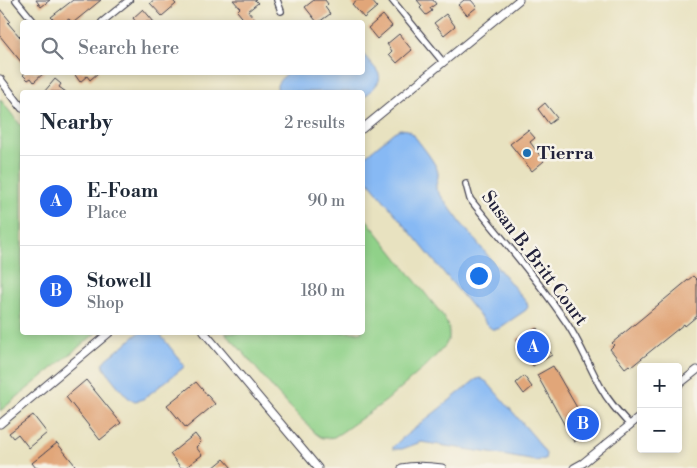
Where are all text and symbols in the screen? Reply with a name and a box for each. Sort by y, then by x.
search box [20,20,365,75]
icon: search [38,34,66,62]
text: Search here [78,36,179,60]
text: Nearby [40,110,113,136]
text: 2 results [284,113,345,133]
place label: Tierra [537,142,594,165]
marker: Tierra [521,147,533,159]
text: E-Foam [87,179,158,203]
street label: Susan B. Britt Court [476,186,593,331]
text: A [50,191,62,211]
text: 90 m [307,191,345,211]
text: Place [87,203,127,223]
your location [466,263,492,289]
text: Stowell [87,269,151,293]
text: B [50,281,62,301]
text: 180 m [301,281,345,301]
text: Shop [87,293,124,313]
pin: A [517,328,549,366]
map controls [637,363,682,453]
button: + [637,363,682,408]
pin: B [567,405,599,443]
button: − [637,408,682,453]

